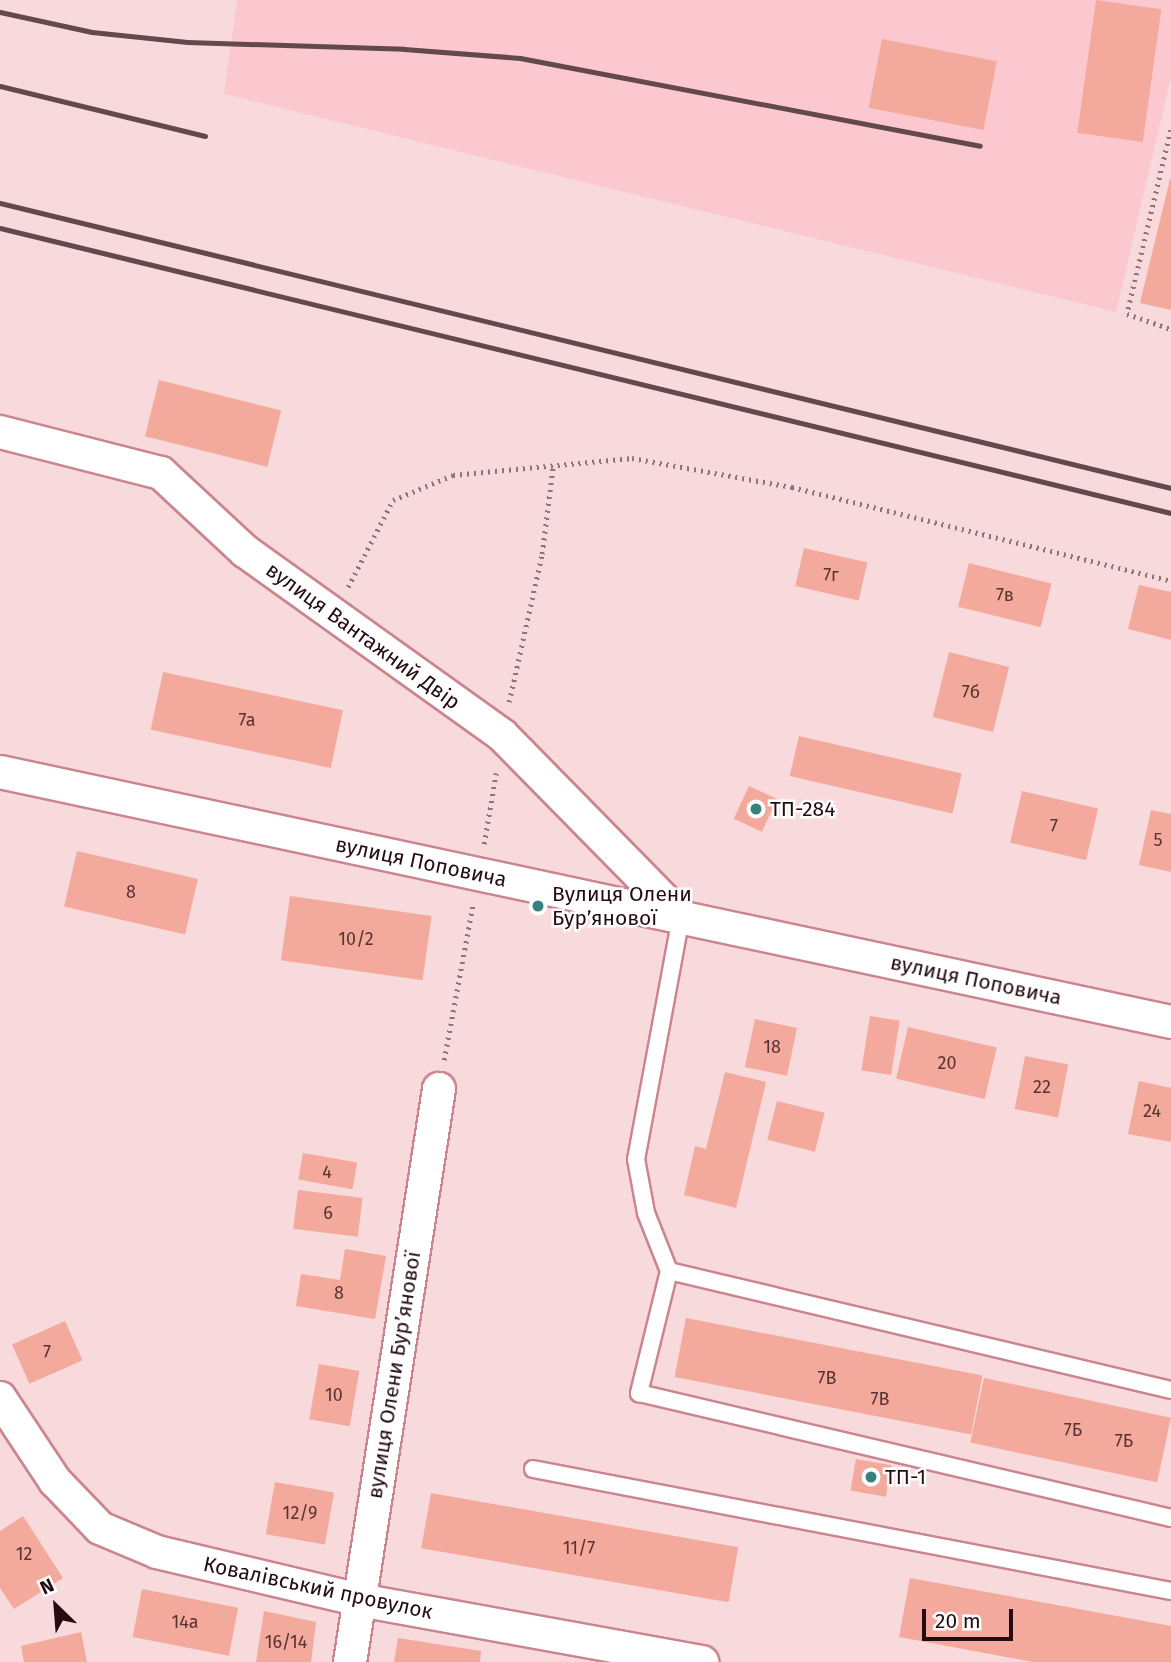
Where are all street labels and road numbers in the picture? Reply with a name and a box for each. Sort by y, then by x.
street label: вулиця Вантажний Двір [261,557,465,715]
street label: вулиця Поповича [333,832,509,892]
street label: вулиця Поповича [888,950,1064,1010]
street label: вулиця Олени Бурʼянової [362,1249,426,1501]
street label: Ковалівський провулок [201,1551,435,1625]

